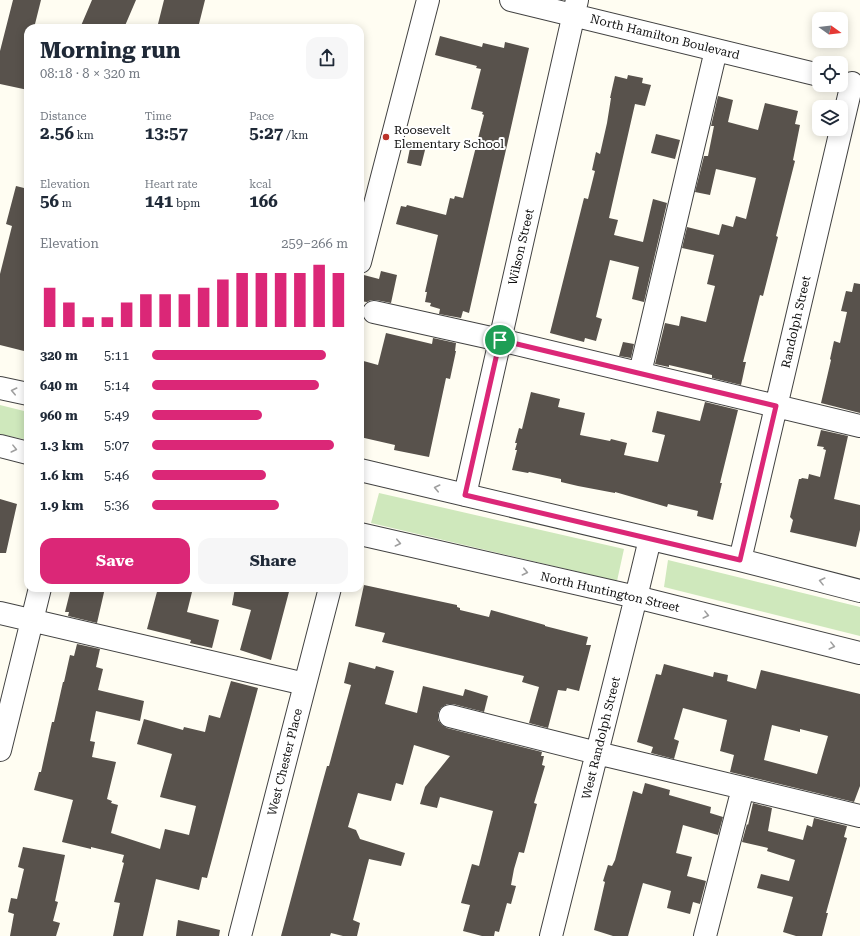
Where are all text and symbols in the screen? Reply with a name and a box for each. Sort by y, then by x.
street label: North Hamilton Boulevard [589,12,741,62]
north arrow [812,12,848,48]
map controls [812,12,848,136]
button: share [306,37,348,79]
text: Morning run [40,38,181,63]
button: locate [812,56,848,92]
text: 08:18 · 8 × 320 m [40,66,140,81]
button: layers [812,100,848,136]
text: Distance [40,110,87,123]
text: Time [145,110,172,123]
text: Pace [249,110,274,123]
text: 2.56 [40,123,74,143]
text: 13:57 [145,123,188,143]
text: 5:27 [249,123,283,143]
place label: Roosevelt Elementary School [394,123,504,151]
text: km [74,129,94,142]
text: /km [283,129,308,142]
marker: Roosevelt Elementary School [381,132,391,142]
text: Elevation [40,178,90,191]
text: Heart rate [145,178,198,191]
text: kcal [249,178,271,191]
text: 56 [40,191,59,211]
text: 141 [145,191,173,211]
text: 166 [249,191,278,211]
text: m [59,197,72,210]
text: bpm [173,197,200,210]
street label: Wilson Street [505,207,537,287]
text: Elevation [40,236,99,251]
text: 259–266 m [281,236,348,251]
street label: Randolph Street [779,274,814,370]
pin [483,323,517,357]
icon: arrive [489,329,511,351]
text: 320 m [40,348,78,363]
text: 5:11 [104,348,129,363]
text: 640 m [40,378,78,393]
text: 5:14 [104,378,129,393]
one-way arrow [11,387,17,395]
text: 960 m [40,408,78,423]
text: 5:49 [104,408,129,423]
text: 1.3 km [40,438,83,453]
text: 5:07 [104,438,129,453]
one-way arrow [11,445,17,453]
text: 1.6 km [40,468,83,483]
text: 5:46 [104,468,129,483]
one-way arrow [434,485,440,493]
text: 1.9 km [40,498,83,513]
text: 5:36 [104,498,129,513]
button: Save [40,538,190,584]
button: Share [198,538,348,584]
one-way arrow [395,538,401,546]
one-way arrow [522,567,528,575]
street label: North Huntington Street [539,569,681,615]
one-way arrow [819,577,826,586]
one-way arrow [702,610,709,619]
one-way arrow [828,641,835,650]
street label: West Randolph Street [579,675,623,801]
street label: West Chester Place [265,707,305,817]

